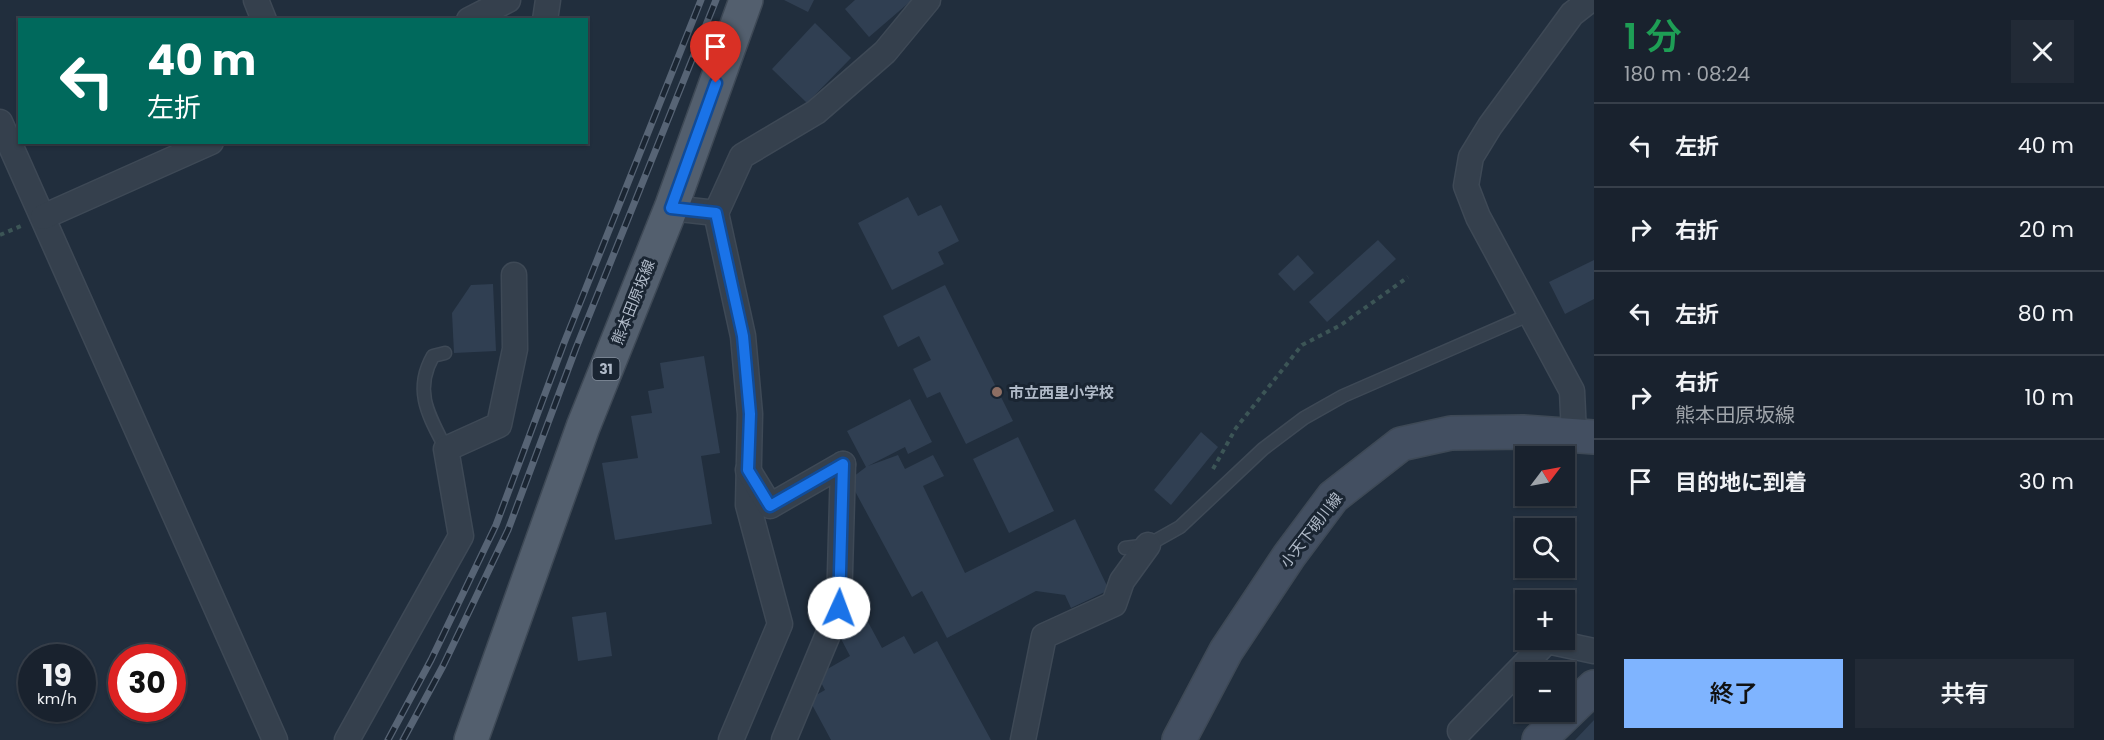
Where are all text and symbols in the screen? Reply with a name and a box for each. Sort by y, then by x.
text: 1 分 [1624,11,1682,62]
button: close [2011,20,2074,83]
pin [690,21,741,83]
icon: arrive [699,30,732,63]
text: 40 m [147,31,256,90]
icon: left [48,42,126,120]
text: 180 m · 08:24 [1624,60,1750,88]
text: 左折 [147,89,201,126]
icon: left [1624,129,1657,162]
text: 40 m [2018,130,2074,161]
text: 左折 [1675,131,1719,162]
icon: right [1624,213,1657,246]
text: 20 m [2019,214,2074,245]
text: 右折 [1675,215,1719,246]
street label: 熊本田原坂線 [606,256,660,348]
icon: left [1624,297,1657,330]
text: 80 m [2018,298,2074,329]
text: 左折 [1675,299,1719,330]
road number: 31 [592,358,620,380]
text: 右折 [1675,367,1719,398]
icon: right [1624,381,1657,414]
place label: 市立西里小学校 [1009,382,1114,403]
text: 10 m [2025,382,2074,413]
marker: 市立西里小学校 [990,385,1004,399]
text: 熊本田原坂線 [1675,401,1795,429]
north arrow [1515,446,1575,506]
map controls [1515,446,1575,722]
icon: arrive [1624,465,1657,498]
text: 30 m [2019,466,2074,497]
text: 目的地に到着 [1675,467,1807,498]
street label: 小天下硯川線 [1275,488,1347,572]
button: search [1515,518,1575,578]
position arrow [807,576,871,640]
button: + [1515,590,1575,650]
speed limit sign: 30 [108,644,186,722]
text: 19 [42,654,72,697]
button: 終了 [1624,659,1843,728]
button: 共有 [1855,659,2074,728]
button: − [1515,662,1575,722]
text: km/h [37,688,77,709]

